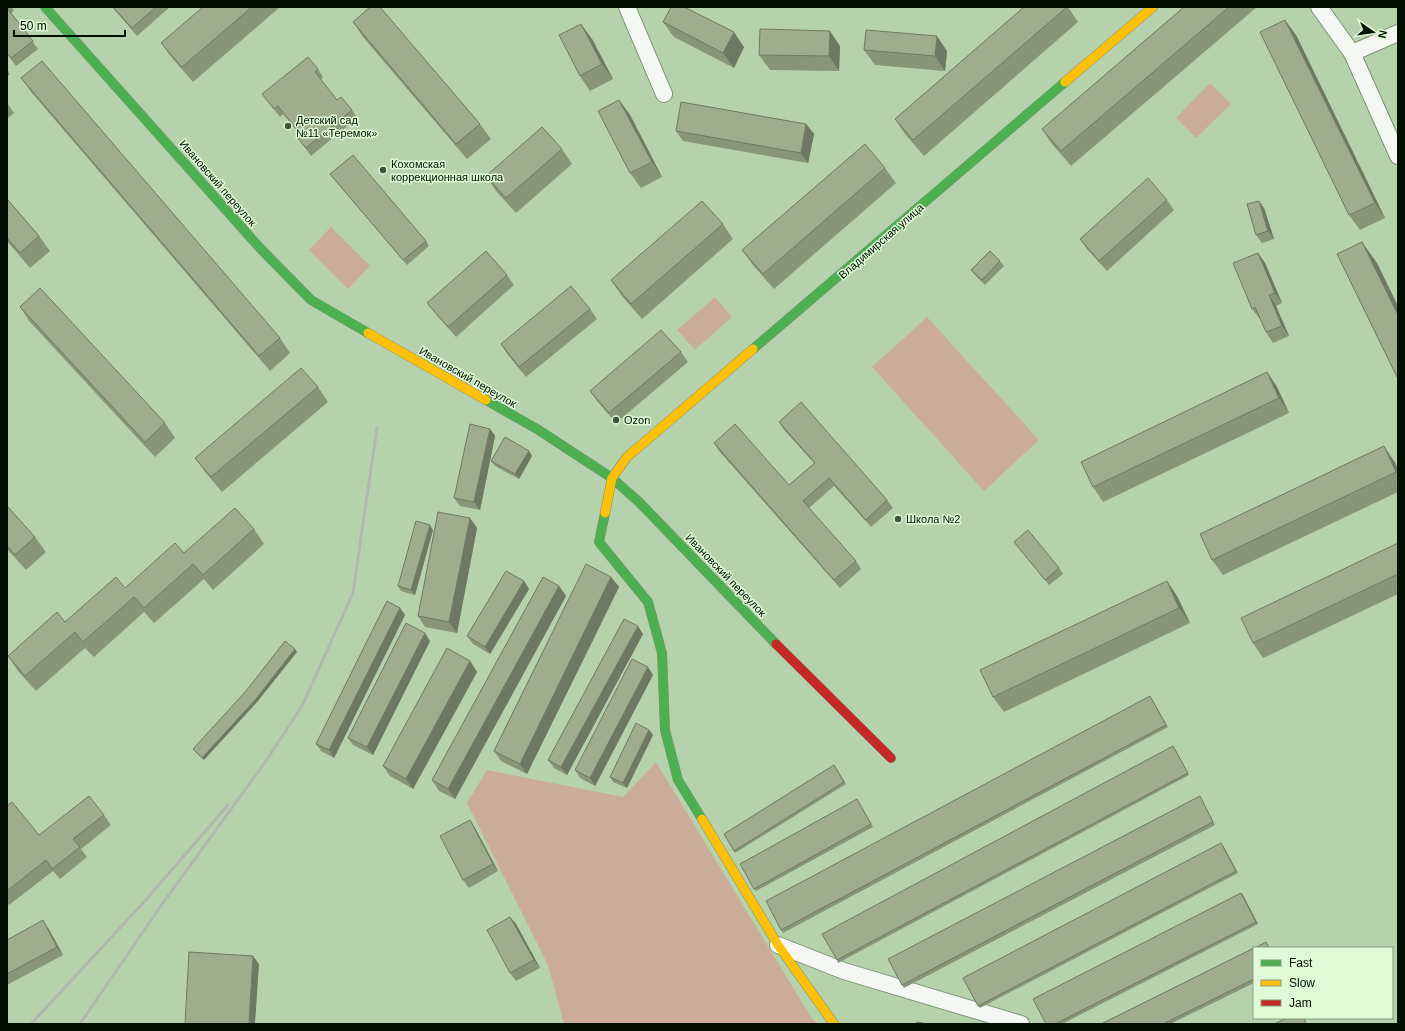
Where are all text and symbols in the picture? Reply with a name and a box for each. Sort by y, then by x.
scale bar [14,12,125,38]
north arrow [1353,12,1393,52]
text: 50 m [20,19,47,33]
text: N [1376,29,1389,40]
place label: Детский сад №11 «Теремок» [296,114,377,139]
marker: Детский сад №11 «Теремок» [283,121,293,131]
street label: Ивановский переулок [177,137,259,229]
place label: Кохомская коррекционная школа [391,158,504,183]
marker: Кохомская коррекционная школа [378,165,388,175]
street label: Владимирская улица [836,200,926,281]
street label: Ивановский переулок [417,344,519,410]
place label: Ozon [624,414,650,426]
marker: Ozon [611,415,621,425]
place label: Школа №2 [906,513,960,525]
marker: Школа №2 [893,514,903,524]
street label: Ивановский переулок [683,531,769,619]
legend [1253,947,1393,1019]
text: Fast [1289,956,1313,970]
text: Slow [1289,976,1315,990]
text: Jam [1289,996,1312,1010]

